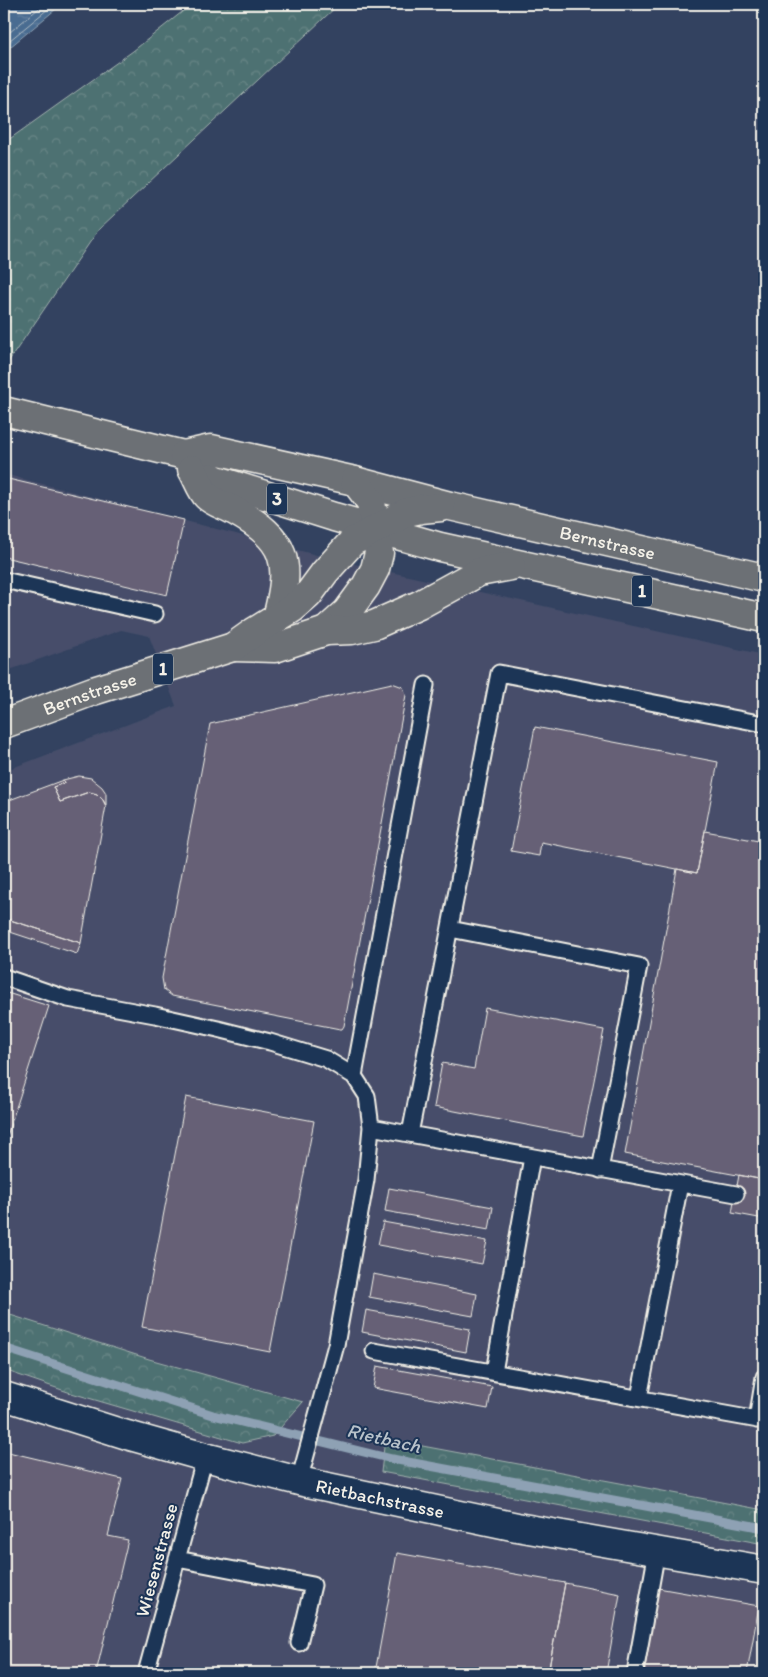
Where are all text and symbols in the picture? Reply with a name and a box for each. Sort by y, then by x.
road number: 3 [267,484,287,514]
street label: Bernstrasse [557,520,657,565]
road number: 1 [632,576,652,606]
road number: 1 [153,654,173,684]
street label: Bernstrasse [40,667,139,721]
water label: Rietbach [345,1418,424,1458]
street label: Rietbachstrasse [314,1474,446,1523]
street label: Wiesenstrasse [130,1501,183,1619]

